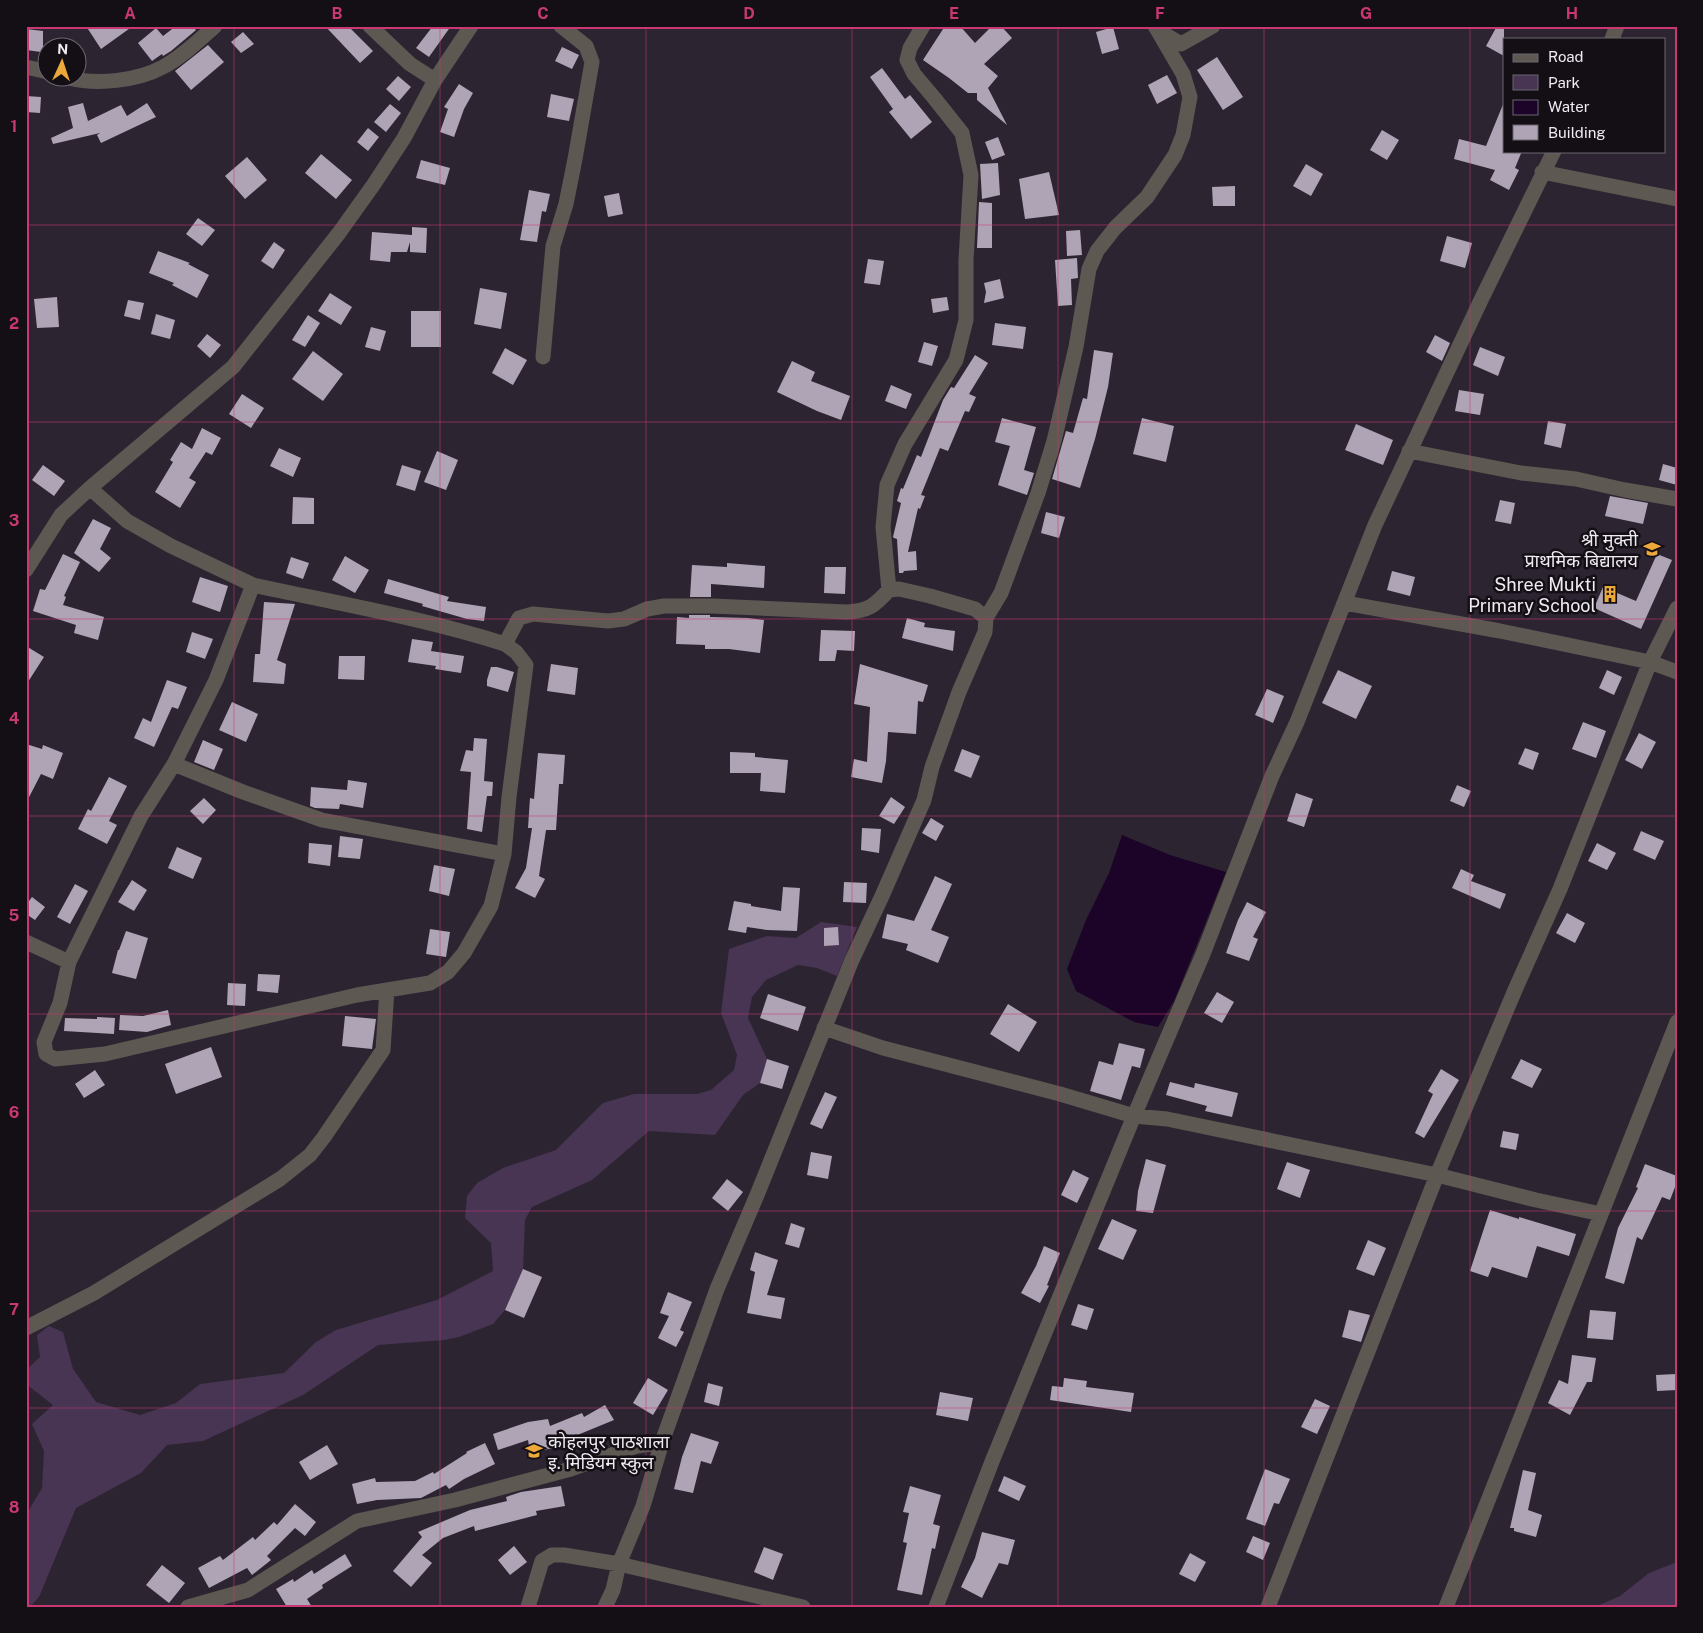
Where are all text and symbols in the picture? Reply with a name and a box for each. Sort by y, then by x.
text: A [124,4,136,23]
text: B [332,4,343,23]
text: C [537,4,549,23]
text: D [743,4,755,23]
text: E [949,4,959,23]
text: F [1155,4,1165,23]
text: G [1360,4,1372,23]
text: H [1566,4,1578,23]
north arrow [38,38,88,88]
legend [1503,38,1666,152]
text: N [57,41,69,57]
text: Road [1548,48,1584,65]
text: Park [1548,74,1580,91]
text: Water [1548,98,1590,115]
text: 1 [11,117,17,136]
text: Building [1548,124,1606,141]
text: 2 [9,314,19,333]
text: 3 [9,511,19,530]
place label: श्री मुक्ती प्राथमिक बिद्यालय [1524,529,1639,571]
school or university icon: श्री मुक्ती प्राथमिक बिद्यालय [1642,539,1662,559]
place label: Shree Mukti Primary School [1468,574,1596,616]
building icon: Shree Mukti Primary School [1600,584,1620,604]
text: 4 [9,709,20,728]
text: 5 [9,906,20,925]
text: 6 [9,1103,19,1122]
text: 7 [9,1300,19,1319]
place label: कोहलपुर पाठशाला इ. मिडियम स्कुल [548,1431,670,1475]
school or university icon: कोहलपुर पाठशाला इ. मिडियम स्कुल [524,1441,544,1461]
text: 8 [9,1498,20,1517]

